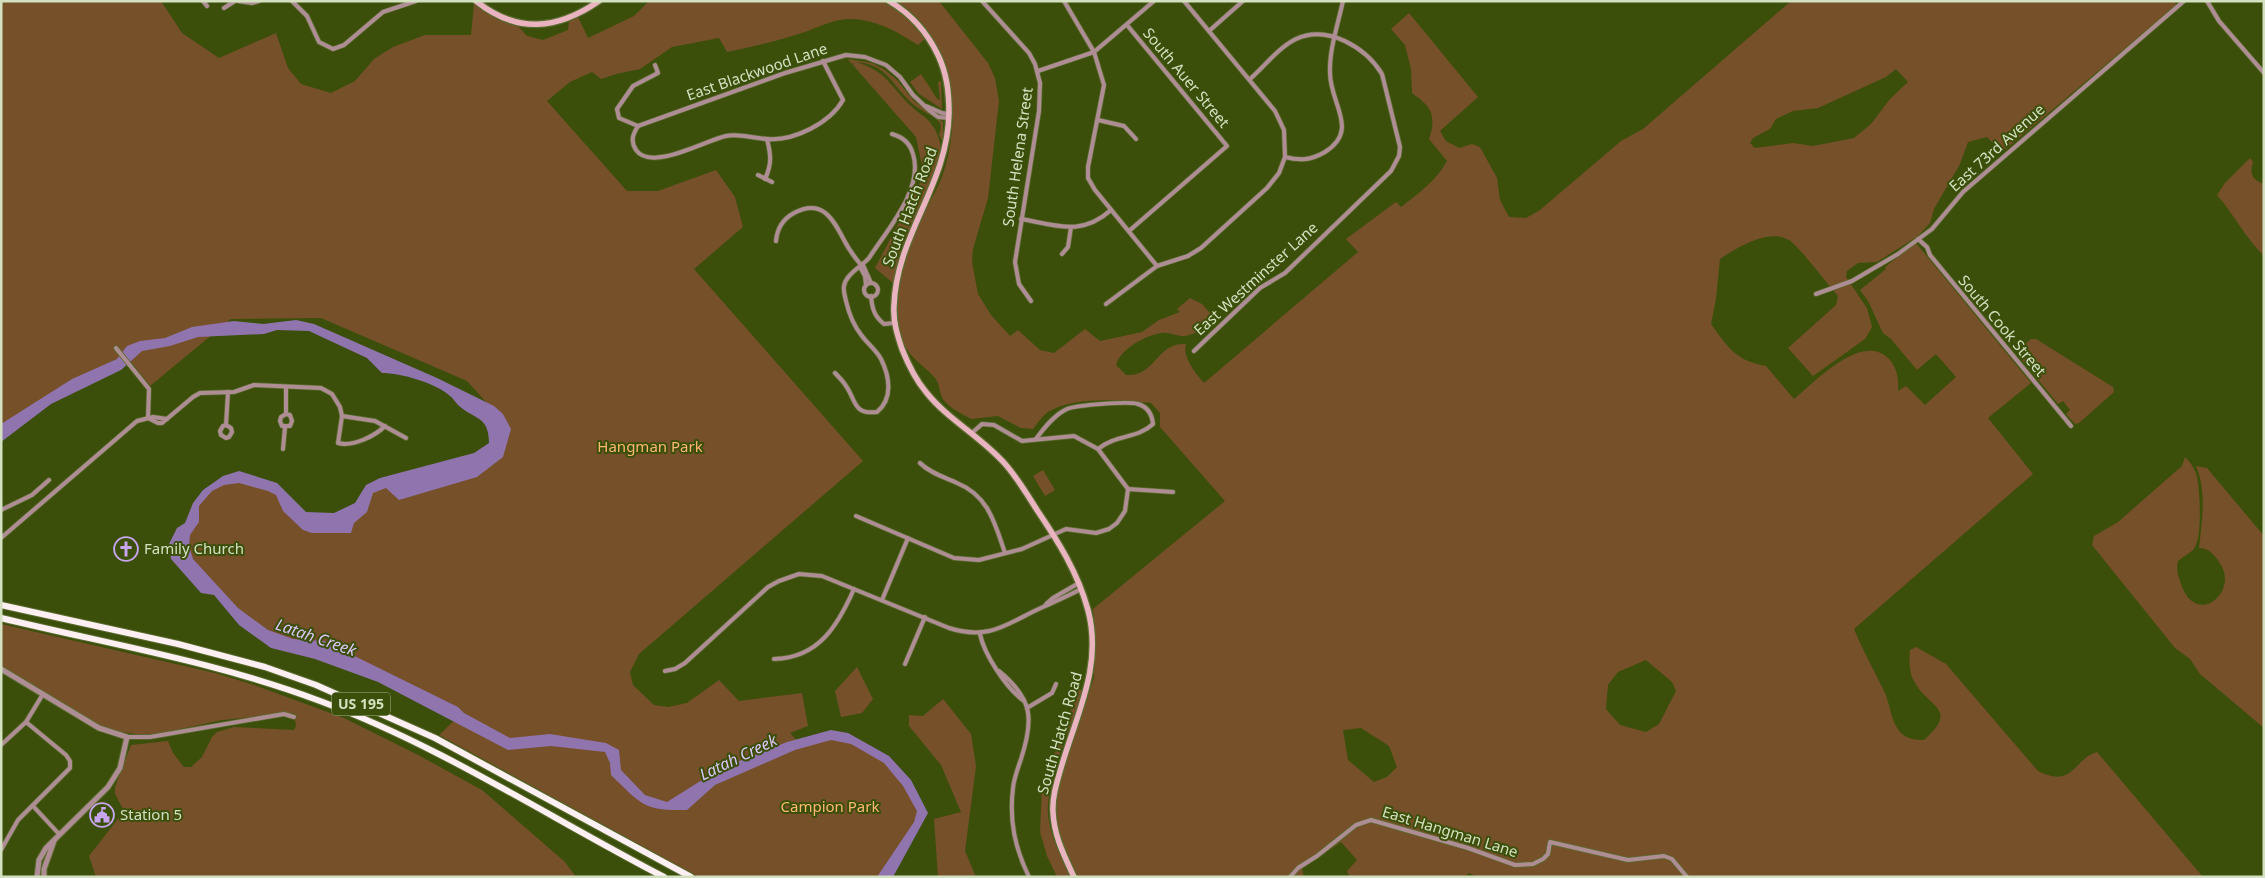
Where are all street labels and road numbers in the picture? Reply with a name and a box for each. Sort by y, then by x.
street label: South Auer Street [1139,23,1235,132]
street label: East Blackwood Lane [684,38,830,105]
street label: South Helena Street [997,85,1037,228]
street label: East 73rd Avenue [1944,99,2048,196]
street label: South Hatch Road [877,144,941,269]
street label: East Westminster Lane [1189,217,1322,339]
street label: South Cook Street [1954,270,2051,381]
street label: South Hatch Road [1032,669,1086,796]
road number: US 195 [332,692,390,716]
street label: East Hangman Lane [1380,801,1521,861]

